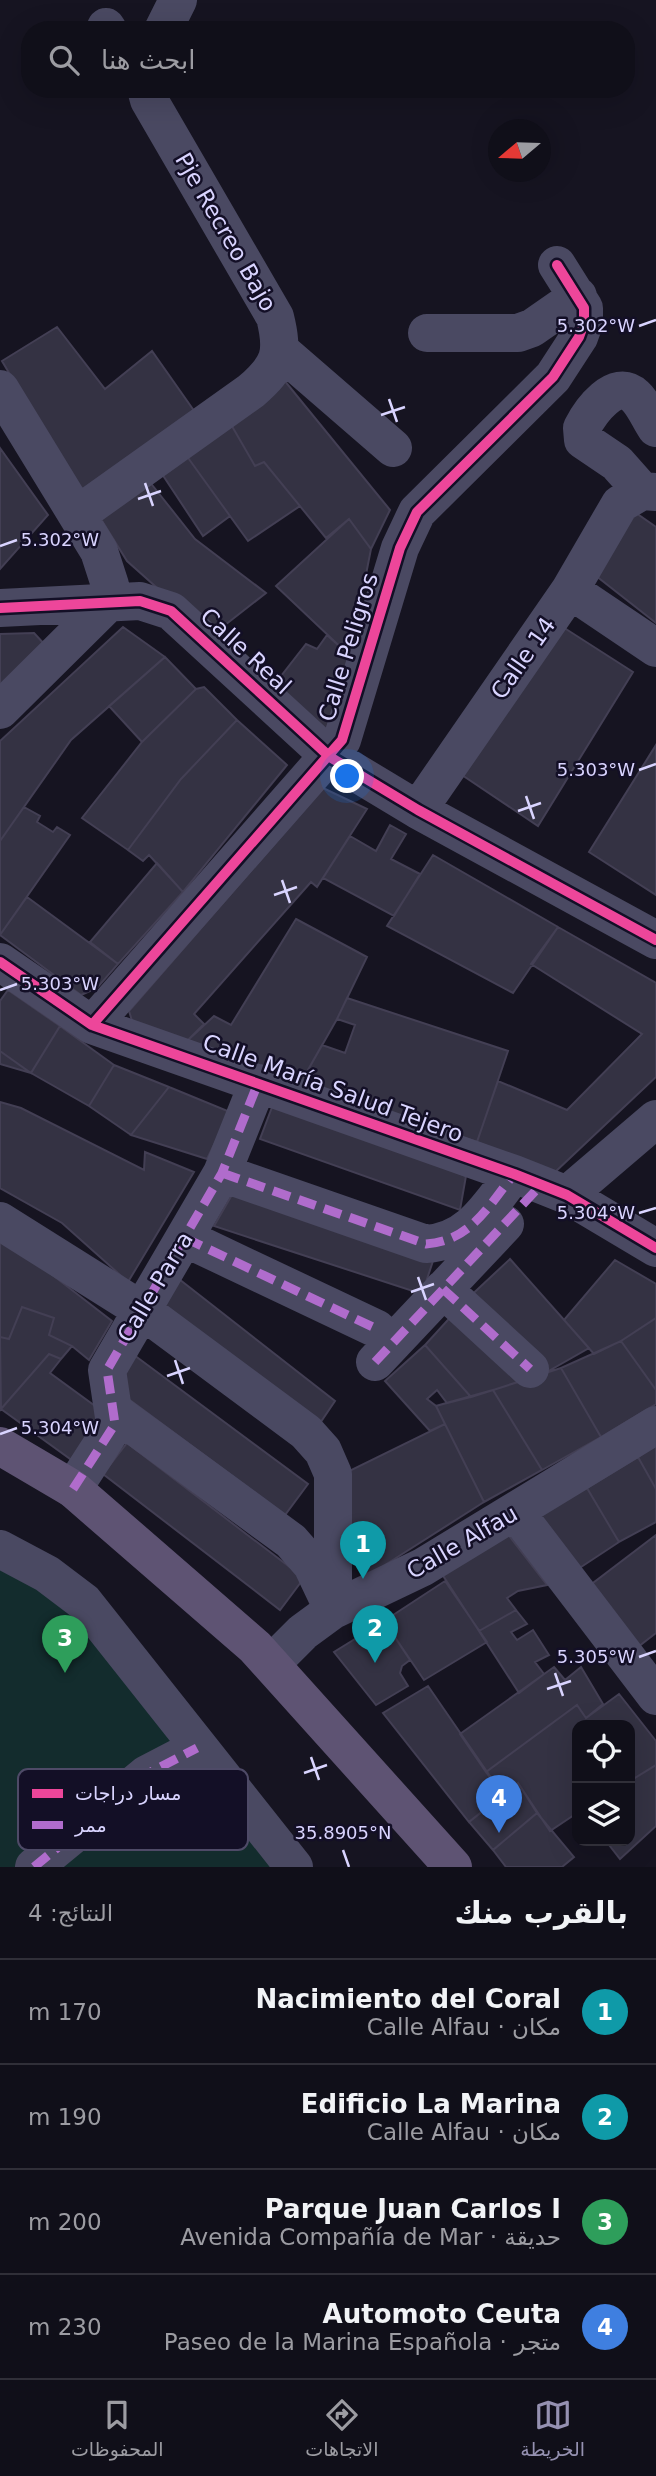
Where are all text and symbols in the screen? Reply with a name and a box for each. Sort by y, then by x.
search box [21,21,635,98]
icon: search [45,41,83,79]
text: ابحث هنا [101,45,196,75]
north arrow [488,119,551,182]
street label: Pje Recreo Bajo [170,148,282,316]
text: 5.302°W [557,315,635,336]
text: 5.302°W [21,529,99,550]
street label: Calle Peligros [313,570,383,724]
street label: Calle Real [195,603,297,699]
street label: Calle 14 [485,612,561,704]
your location [330,759,364,793]
text: 5.303°W [557,759,635,780]
text: 5.303°W [21,973,99,994]
street label: Calle María Salud Tejero [199,1029,467,1147]
text: 5.304°W [557,1202,635,1223]
street label: Calle Parra [112,1227,198,1347]
text: 5.304°W [21,1417,99,1438]
street label: Calle Alfau [402,1500,522,1584]
pin: 1 [340,1521,386,1579]
pin: 2 [352,1605,398,1663]
pin: 3 [42,1615,88,1673]
text: 5.305°W [557,1646,635,1667]
map controls [572,1720,635,1846]
button: locate [572,1720,635,1783]
legend [18,1769,248,1850]
pin: 4 [476,1775,522,1833]
text: مسار دراجات [75,1782,181,1805]
button: layers [572,1783,635,1846]
text: ممر [74,1814,107,1837]
text: 35.8905°N [295,1822,391,1843]
text: بالقرب منك [455,1895,628,1930]
text: النتائج: 4 [28,1900,113,1926]
text: Nacimiento del Coral [255,1984,561,2014]
text: 170 m [28,1999,102,2025]
text: 1 [597,1999,613,2025]
text: مكان · Calle Alfau [367,2014,561,2040]
text: Edificio La Marina [301,2089,561,2119]
text: 190 m [28,2104,102,2130]
text: 2 [597,2104,613,2130]
text: مكان · Calle Alfau [367,2119,561,2145]
text: Parque Juan Carlos I [265,2194,561,2224]
text: 200 m [28,2209,102,2235]
text: 3 [597,2209,613,2235]
text: حديقة · Avenida Compañía de Mar [180,2224,561,2250]
text: Automoto Ceuta [323,2299,561,2329]
text: 230 m [28,2314,102,2340]
text: 4 [597,2314,613,2340]
text: متجر · Paseo de la Marina Española [164,2329,561,2355]
tab: المحفوظات [71,2396,163,2460]
tab: الاتجاهات [305,2396,378,2460]
tab: الخريطة [520,2396,585,2460]

